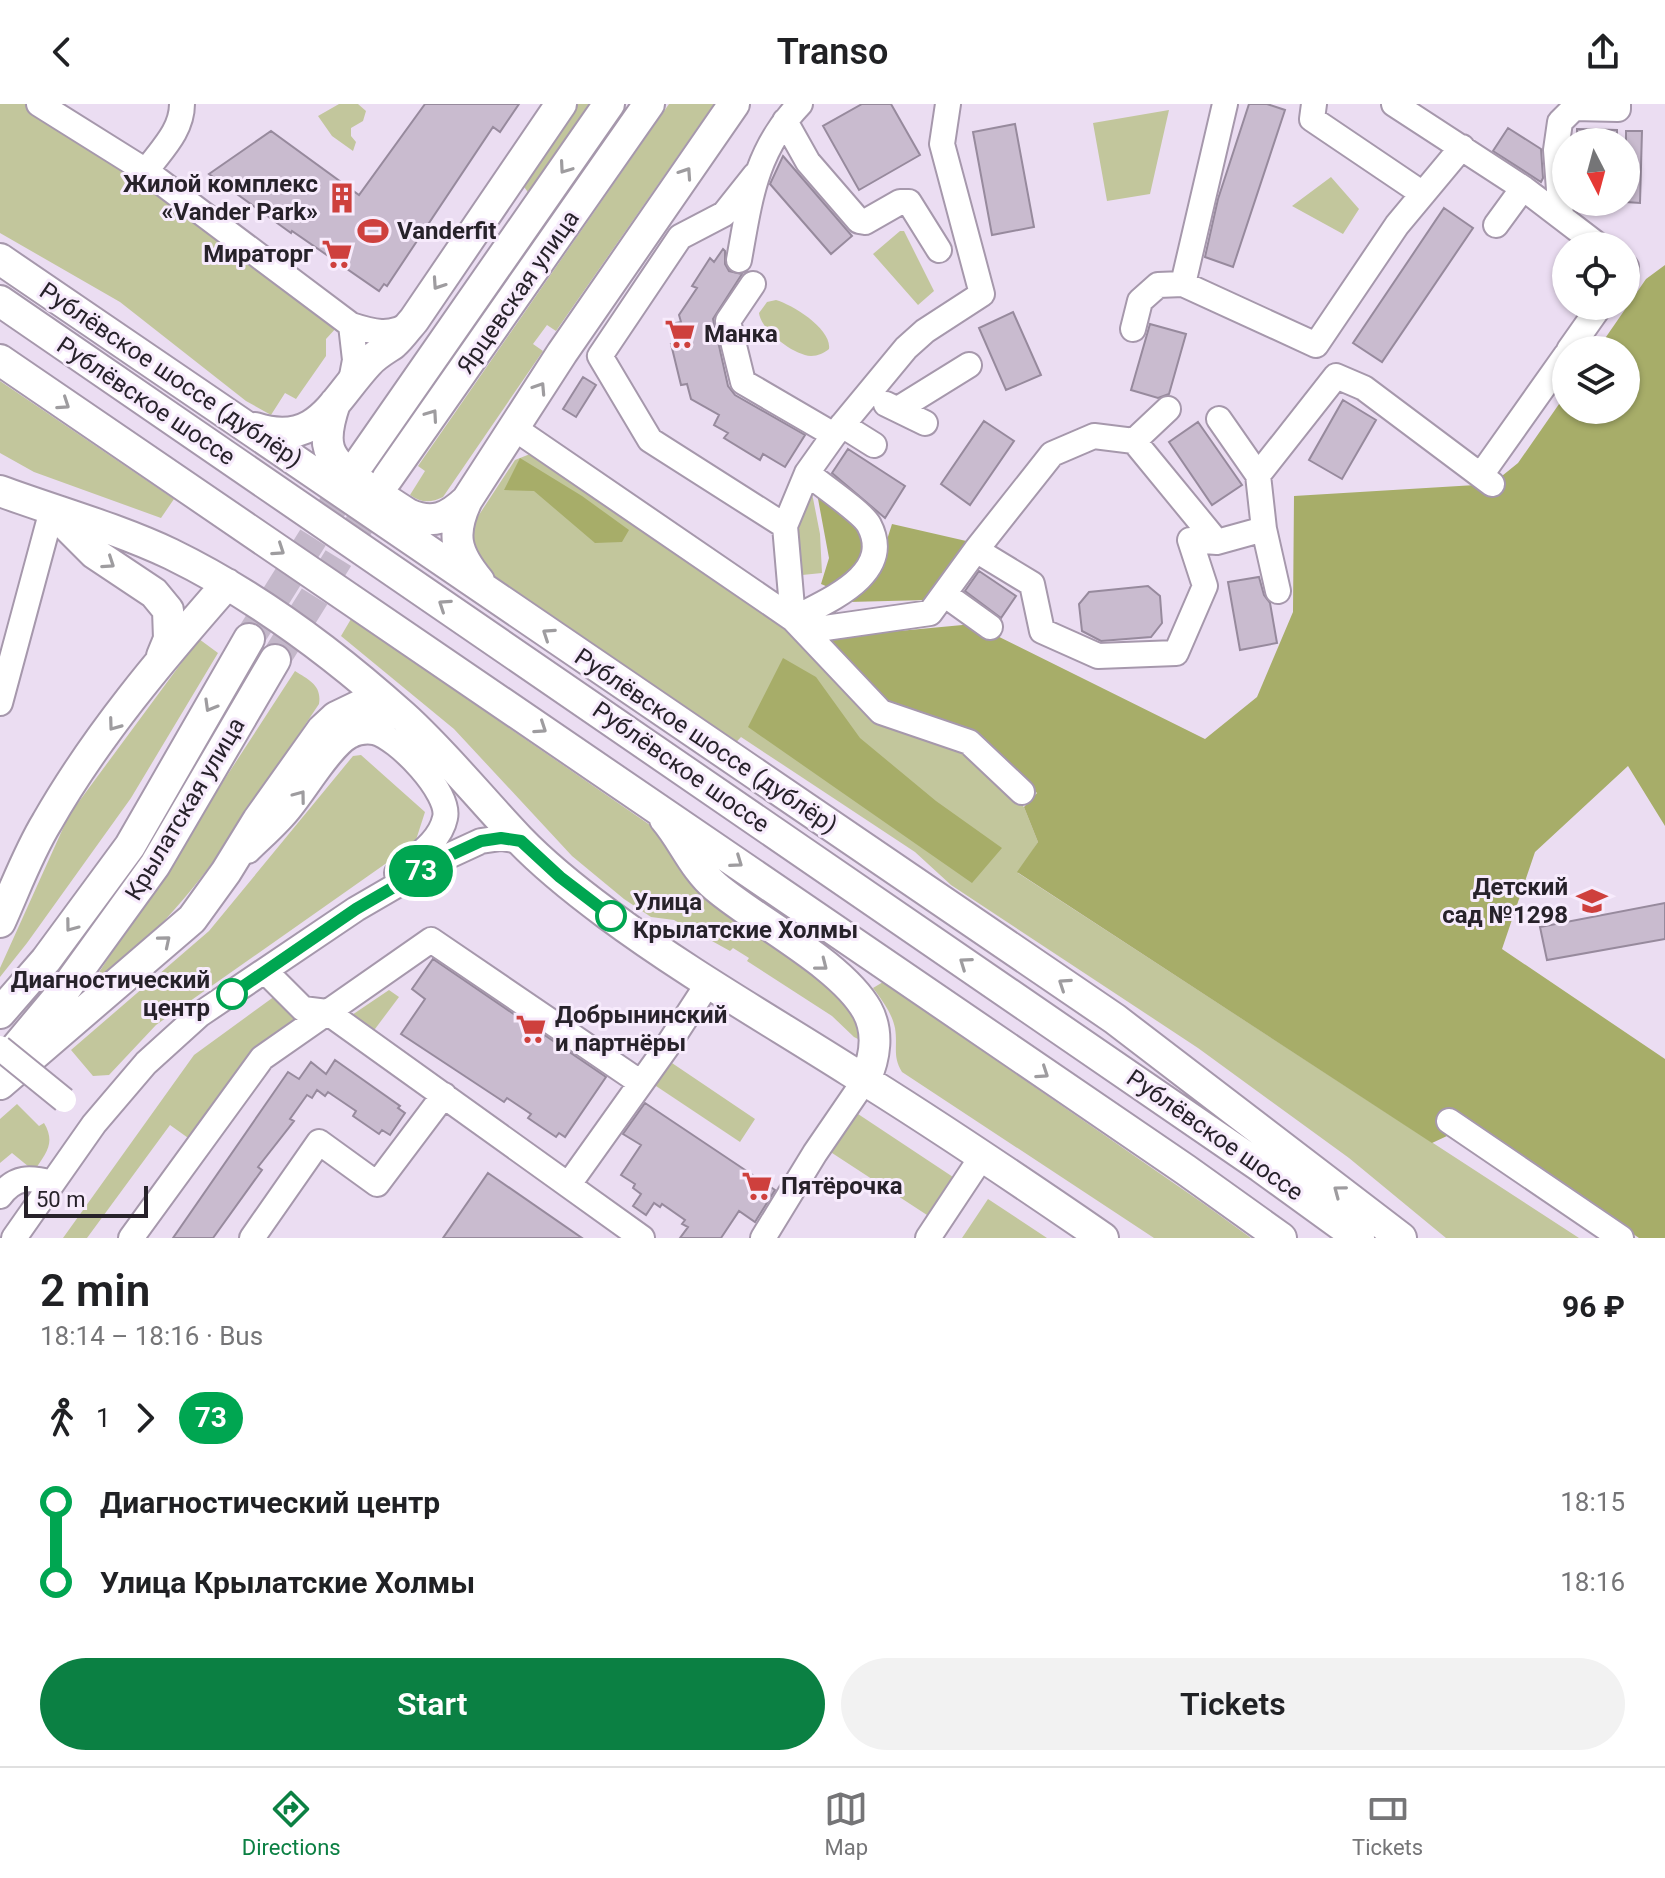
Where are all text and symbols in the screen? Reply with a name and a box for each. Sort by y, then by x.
icon: back [40,30,84,74]
icon: share [1581,30,1625,74]
text: Transo [777,31,888,73]
north arrow [1552,128,1640,216]
map controls [1552,128,1640,424]
one-way arrow [560,160,575,174]
one-way arrow [676,167,691,181]
place label: Жилой комплекс «Vander Park» [123,170,318,226]
building icon: Жилой комплекс «Vander Park» [325,181,359,215]
street label: Ярцевская улица [451,205,585,379]
sports icon: Vanderfit [356,214,390,248]
place label: Vanderfit [397,217,496,245]
button: locate [1552,232,1640,320]
supermarket icon: Мираторг [320,237,354,271]
place label: Мираторг [203,240,313,268]
street label: Рублёвское шоссе (дублёр) [34,276,308,474]
one-way arrow [433,276,448,290]
supermarket icon: Манка [663,317,697,351]
place label: Манка [704,320,778,348]
street label: Рублёвское шоссе [51,331,241,471]
button: layers [1552,336,1640,424]
one-way arrow [530,382,545,397]
one-way arrow [56,394,70,409]
one-way arrow [422,410,437,424]
one-way arrow [271,540,285,555]
one-way arrow [100,553,114,568]
one-way arrow [438,599,452,614]
one-way arrow [542,628,556,643]
street label: Рублёвское шоссе (дублёр) [569,642,843,840]
street label: Рублёвское шоссе [587,695,775,839]
one-way arrow [204,698,220,712]
street label: Крылатская улица [119,713,251,905]
one-way arrow [109,716,123,730]
one-way arrow [532,718,546,733]
one-way arrow [290,790,304,805]
line badge: 73 [385,845,457,897]
one-way arrow [728,852,742,867]
text: 73 [405,854,437,887]
place label: Детский сад №1298 [1442,873,1568,929]
school or university icon: Детский сад №1298 [1575,884,1609,918]
place label: Улица Крылатские Холмы [633,888,858,944]
marker: Улица Крылатские Холмы [596,901,626,931]
one-way arrow [66,917,81,931]
one-way arrow [156,936,170,951]
one-way arrow [813,955,828,969]
one-way arrow [959,958,973,973]
place label: Диагностический центр [11,966,210,1022]
marker: Диагностический центр [217,979,247,1009]
one-way arrow [1058,979,1072,994]
place label: Добрынинский и партнёры [555,1001,727,1057]
supermarket icon: Добрынинский и партнёры [514,1012,548,1046]
one-way arrow [1035,1063,1049,1078]
street label: Рублёвское шоссе [1121,1064,1309,1206]
supermarket icon: Пятёрочка [740,1169,774,1203]
place label: Пятёрочка [781,1172,903,1200]
scale bar [24,1182,148,1218]
one-way arrow [1333,1186,1348,1200]
text: 50 m [36,1187,85,1212]
text: 2 min [40,1265,150,1317]
text: 96 ₽ [1562,1289,1625,1324]
text: 18:14 – 18:16 · Bus [40,1321,263,1351]
icon: walk [40,1396,84,1440]
icon: forward [123,1396,167,1440]
text: 73 [195,1401,227,1434]
text: 1 [96,1403,111,1433]
text: Диагностический центр [100,1485,440,1520]
text: 18:15 [1560,1487,1625,1517]
text: Улица Крылатские Холмы [100,1565,475,1600]
text: 18:16 [1560,1567,1625,1597]
button: Start [40,1658,825,1750]
button: Tickets [841,1658,1625,1750]
tab: Directions [242,1787,341,1860]
tab: Map [824,1787,868,1860]
tab: Tickets [1352,1787,1423,1860]

